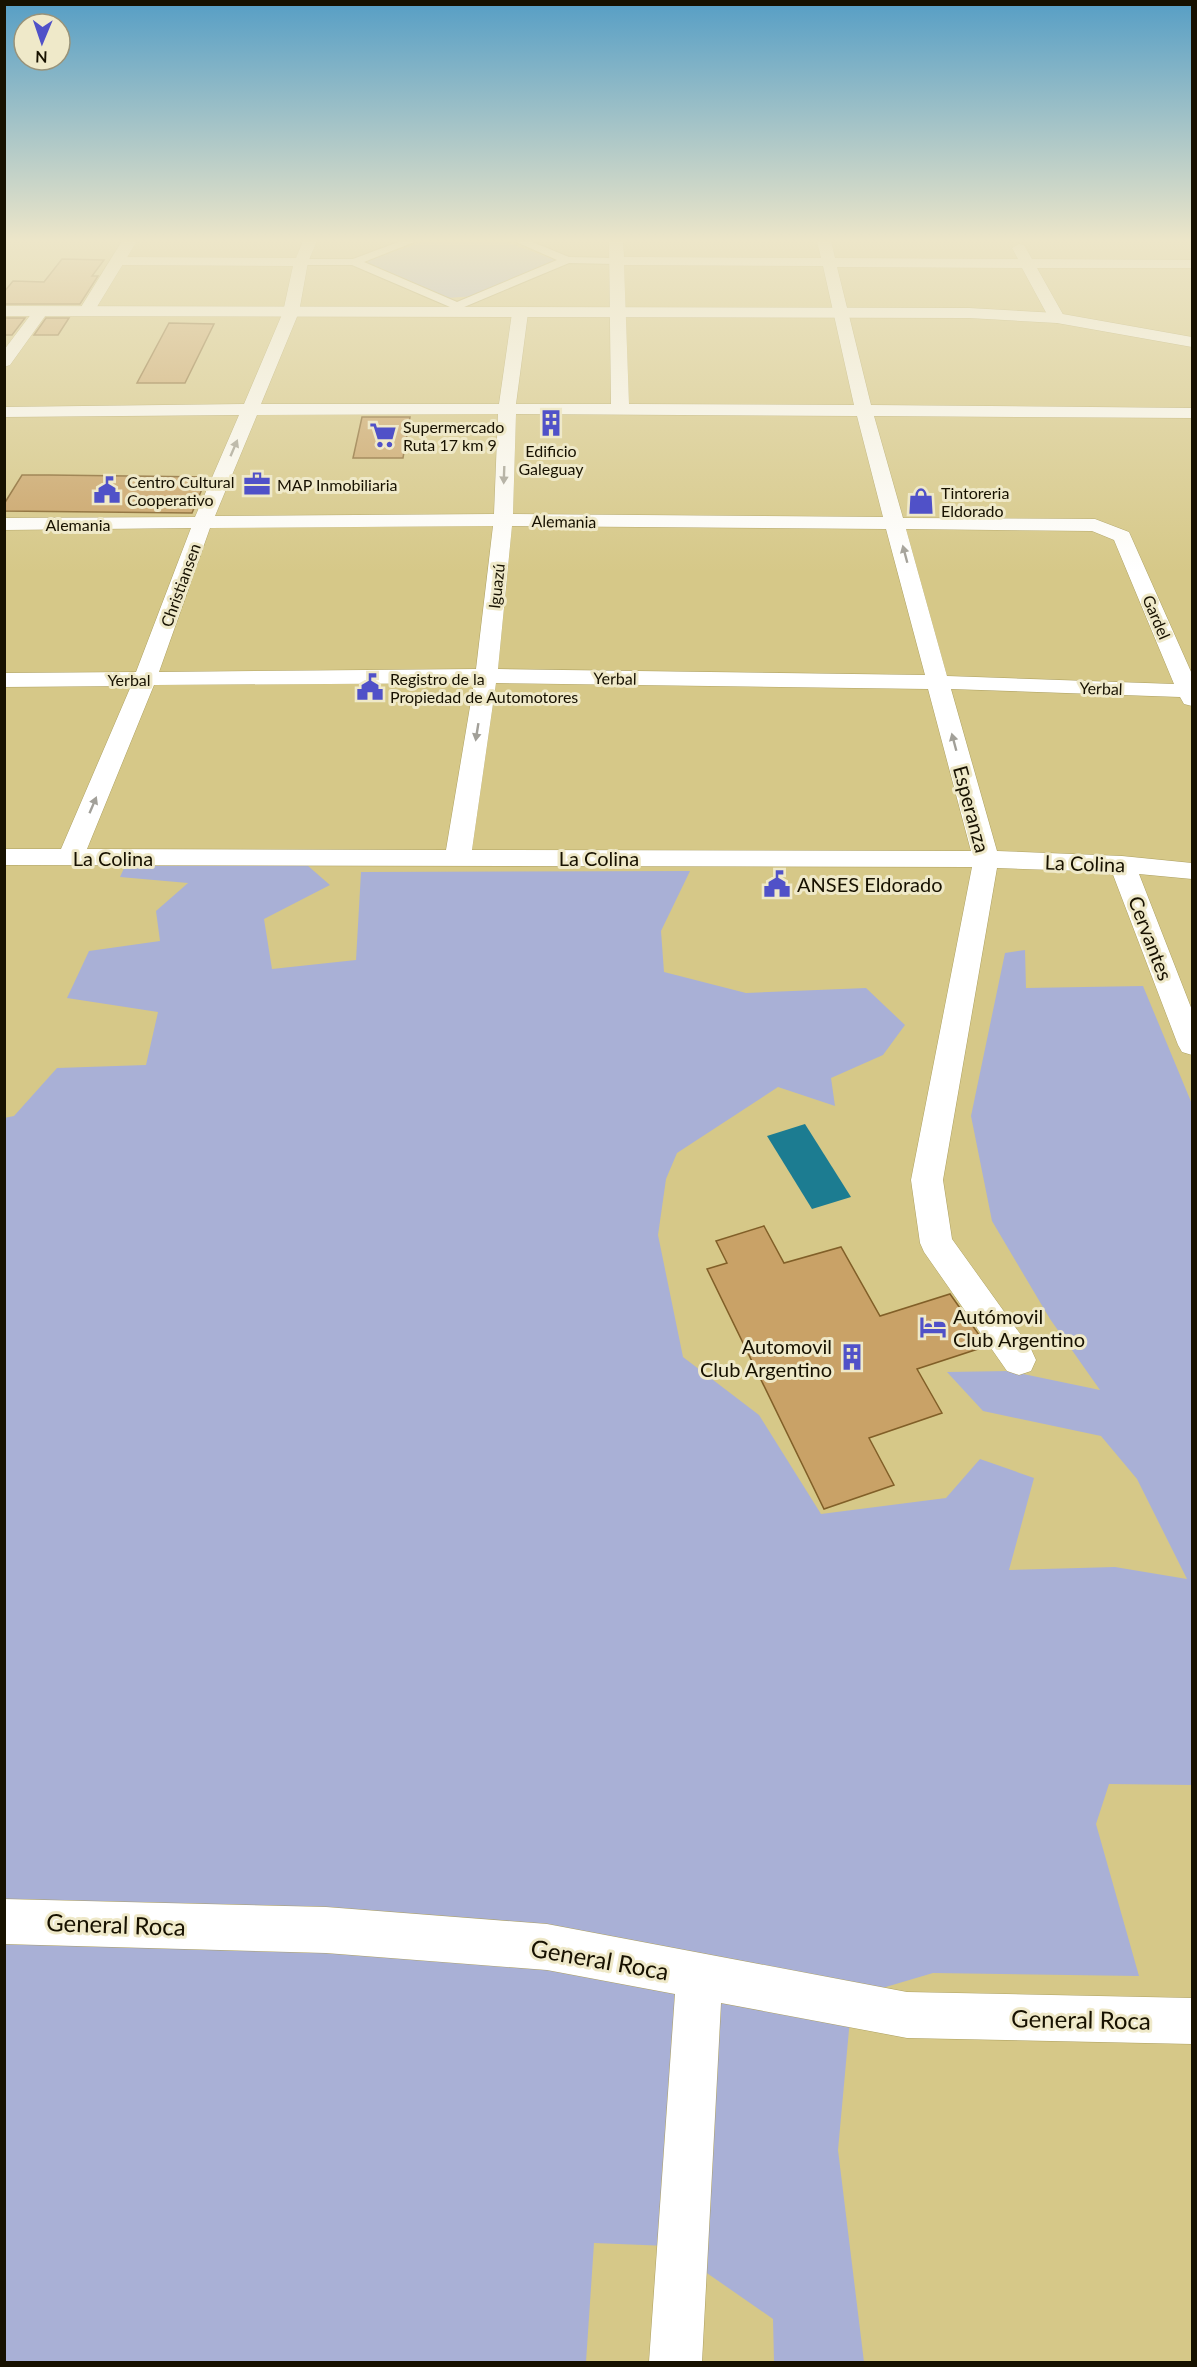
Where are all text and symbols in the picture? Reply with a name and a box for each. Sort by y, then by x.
north arrow [12,12,72,72]
text: N [35,48,48,67]
building icon: Edificio Galeguay [536,408,566,438]
place label: Supermercado Ruta 17 km 9 [403,417,504,454]
supermarket icon: Supermercado Ruta 17 km 9 [368,420,398,450]
one-way arrow [229,438,239,456]
place label: Edificio Galeguay [518,441,584,478]
one-way arrow [500,466,509,485]
office icon: MAP Inmobiliaria [242,469,272,499]
place label: Centro Cultural Cooperativo [127,472,235,509]
public building icon: Centro Cultural Cooperativo [92,475,122,505]
place label: MAP Inmobiliaria [277,475,397,494]
place label: Tintoreria Eldorado [941,483,1009,520]
shop icon: Tintoreria Eldorado [906,486,936,516]
street label: Alemania [531,511,597,531]
street label: Alemania [46,515,110,534]
street label: Christiansen [156,541,204,629]
one-way arrow [899,544,909,563]
street label: Iguazú [484,562,508,610]
street label: Gardel [1139,592,1175,642]
street label: Yerbal [593,668,637,688]
place label: Registro de la Propiedad de Automotores [390,669,578,706]
street label: Yerbal [107,670,151,689]
public building icon: Registro de la Propiedad de Automotores [355,672,385,702]
street label: Yerbal [1079,678,1123,698]
one-way arrow [473,722,482,741]
one-way arrow [949,733,959,751]
street label: Esperanza [949,763,995,855]
one-way arrow [88,795,98,813]
street label: La Colina [73,846,153,870]
street label: La Colina [559,846,639,870]
street label: La Colina [1044,850,1126,876]
public building icon: ANSES Eldorado [762,869,792,899]
place label: ANSES Eldorado [797,872,943,896]
street label: Cervantes [1124,892,1178,984]
place label: Autómovil Club Argentino [953,1304,1085,1351]
hotel icon: Autómovil Club Argentino [918,1312,948,1342]
place label: Automovil Club Argentino [700,1334,832,1381]
building icon: Automovil Club Argentino [837,1342,867,1372]
street label: General Roca [46,1907,186,1941]
street label: General Roca [529,1933,671,1985]
street label: General Roca [1011,2003,1151,2035]

